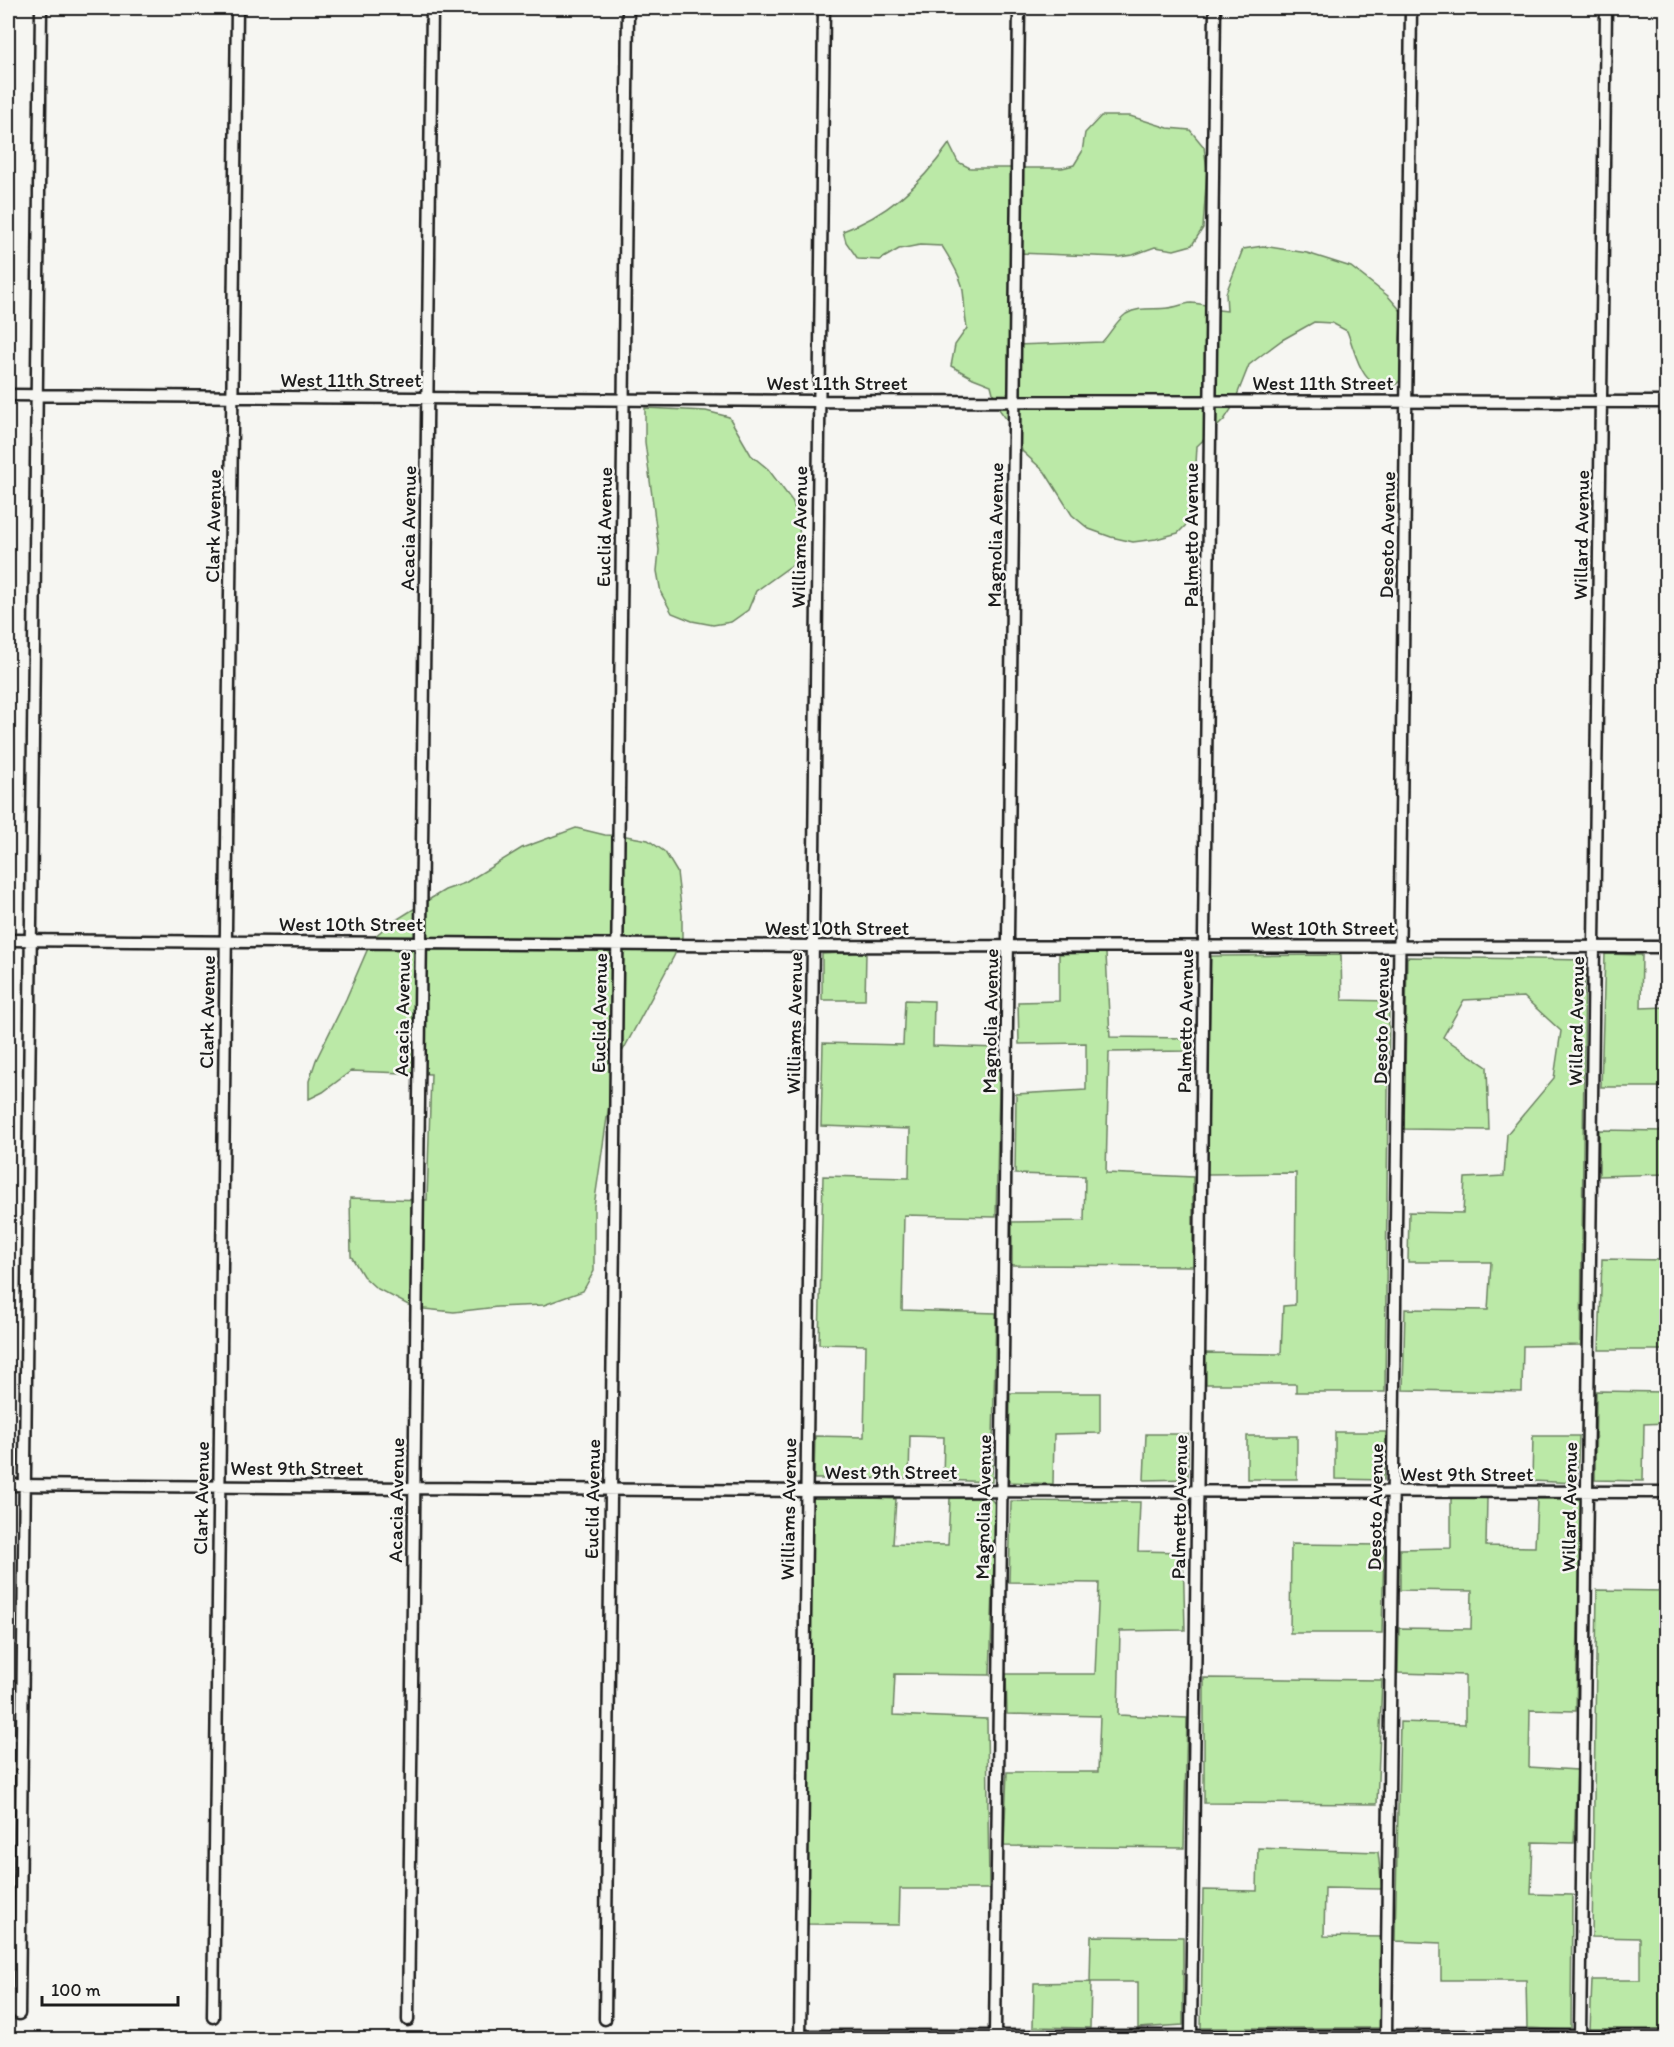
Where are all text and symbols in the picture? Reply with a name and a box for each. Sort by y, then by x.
street label: West 11th Street [280,368,422,392]
street label: West 11th Street [766,371,908,395]
street label: West 11th Street [1252,371,1394,395]
street label: Magnolia Avenue [982,462,1008,608]
street label: Palmetto Avenue [1179,463,1203,607]
street label: Acacia Avenue [395,465,421,591]
street label: Williams Avenue [786,465,812,609]
street label: Euclid Avenue [591,467,617,587]
street label: Clark Avenue [200,469,226,583]
street label: Willard Avenue [1568,470,1594,600]
street label: Desoto Avenue [1374,471,1400,599]
street label: West 10th Street [279,912,423,936]
street label: West 10th Street [765,916,909,940]
street label: West 10th Street [1251,916,1395,940]
street label: Magnolia Avenue [977,948,1003,1094]
street label: Palmetto Avenue [1172,948,1198,1094]
street label: Acacia Avenue [389,951,415,1077]
street label: Williams Avenue [781,951,807,1095]
street label: Euclid Avenue [586,953,612,1073]
street label: Clark Avenue [194,955,220,1069]
street label: Willard Avenue [1563,956,1589,1086]
street label: Desoto Avenue [1368,957,1394,1085]
street label: Magnolia Avenue [970,1434,996,1580]
street label: Palmetto Avenue [1166,1434,1192,1580]
street label: Acacia Avenue [383,1437,409,1563]
street label: Williams Avenue [775,1437,801,1581]
street label: Euclid Avenue [579,1439,605,1559]
street label: Clark Avenue [188,1441,214,1555]
street label: Willard Avenue [1556,1442,1582,1572]
street label: Desoto Avenue [1362,1443,1388,1571]
street label: West 9th Street [230,1456,364,1480]
street label: West 9th Street [824,1460,958,1484]
street label: West 9th Street [1400,1462,1534,1486]
scale bar [42,1969,178,2007]
text: 100 m [51,1979,101,2001]

